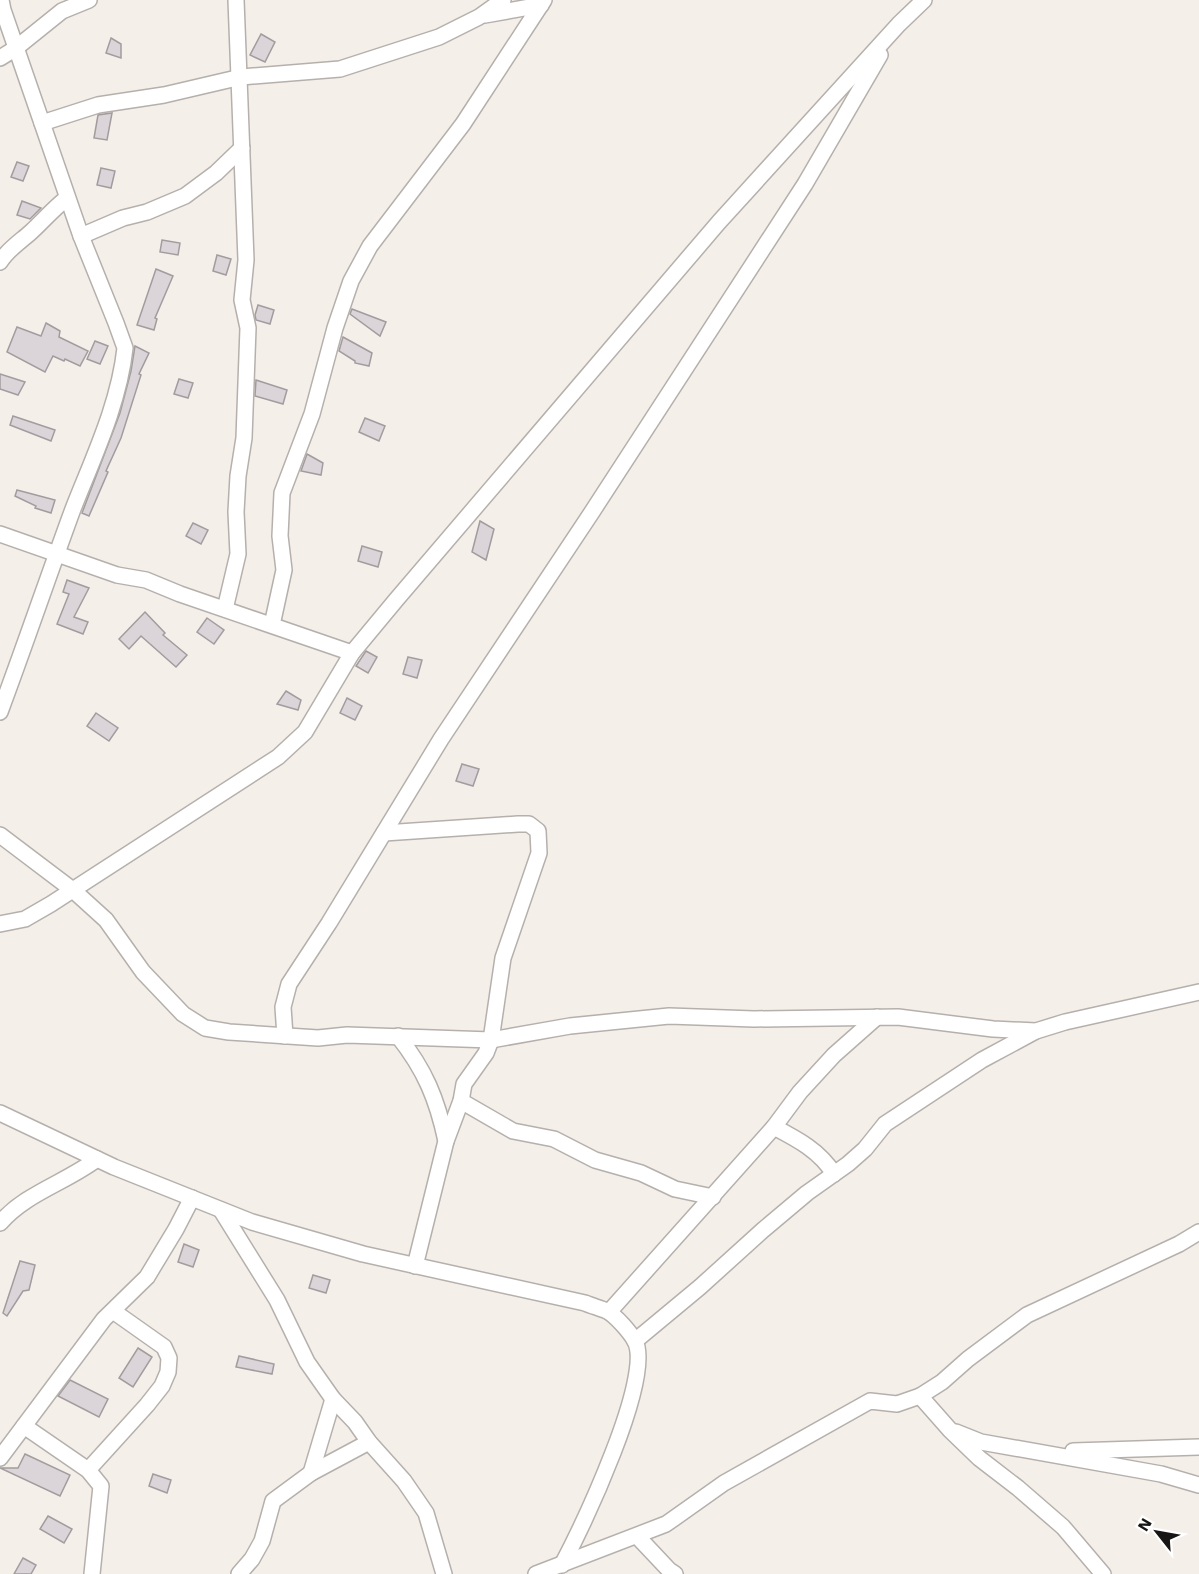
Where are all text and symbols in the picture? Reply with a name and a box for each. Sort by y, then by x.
north arrow [1127,1502,1187,1562]
text: N [1133,1515,1156,1535]

